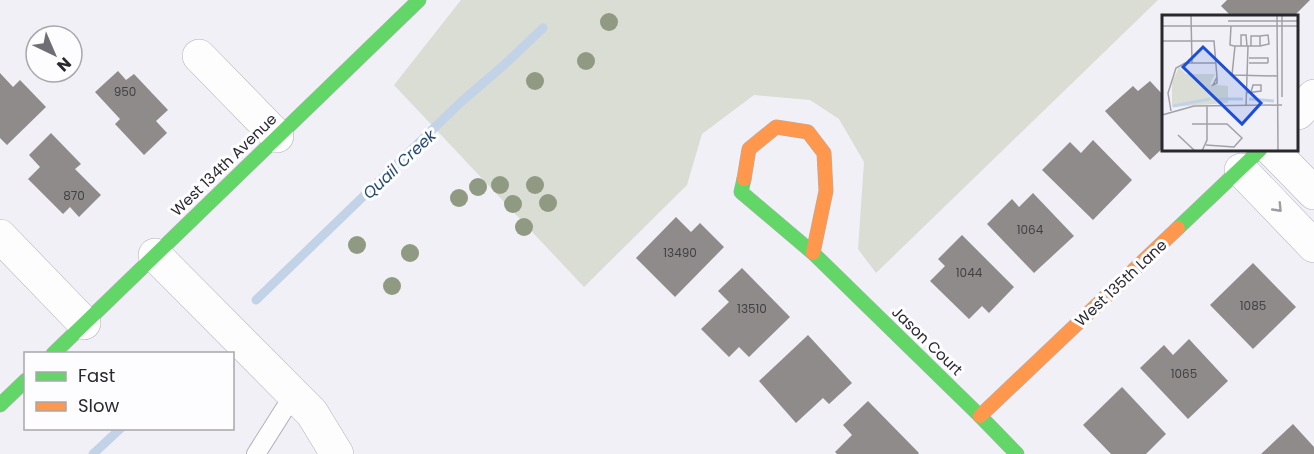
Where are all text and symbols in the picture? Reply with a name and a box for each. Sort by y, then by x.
inset map [1162,15,1299,152]
north arrow [24,24,84,84]
text: N [52,52,76,77]
house number: 950 [114,83,136,100]
street label: West 134th Avenue [166,109,281,221]
water label: Quail Creek [358,124,442,204]
house number: 870 [63,187,85,204]
one-way arrow [1270,201,1281,212]
house number: 1064 [1017,221,1044,238]
street label: West 135th Lane [1070,234,1171,331]
house number: 13490 [663,244,697,261]
house number: 1044 [956,264,983,281]
house number: 1085 [1240,297,1266,314]
house number: 13510 [737,300,767,317]
street label: Jason Court [887,301,967,380]
legend [24,352,234,430]
text: Fast [78,363,115,388]
house number: 1065 [1171,365,1197,382]
text: Slow [78,393,120,418]

